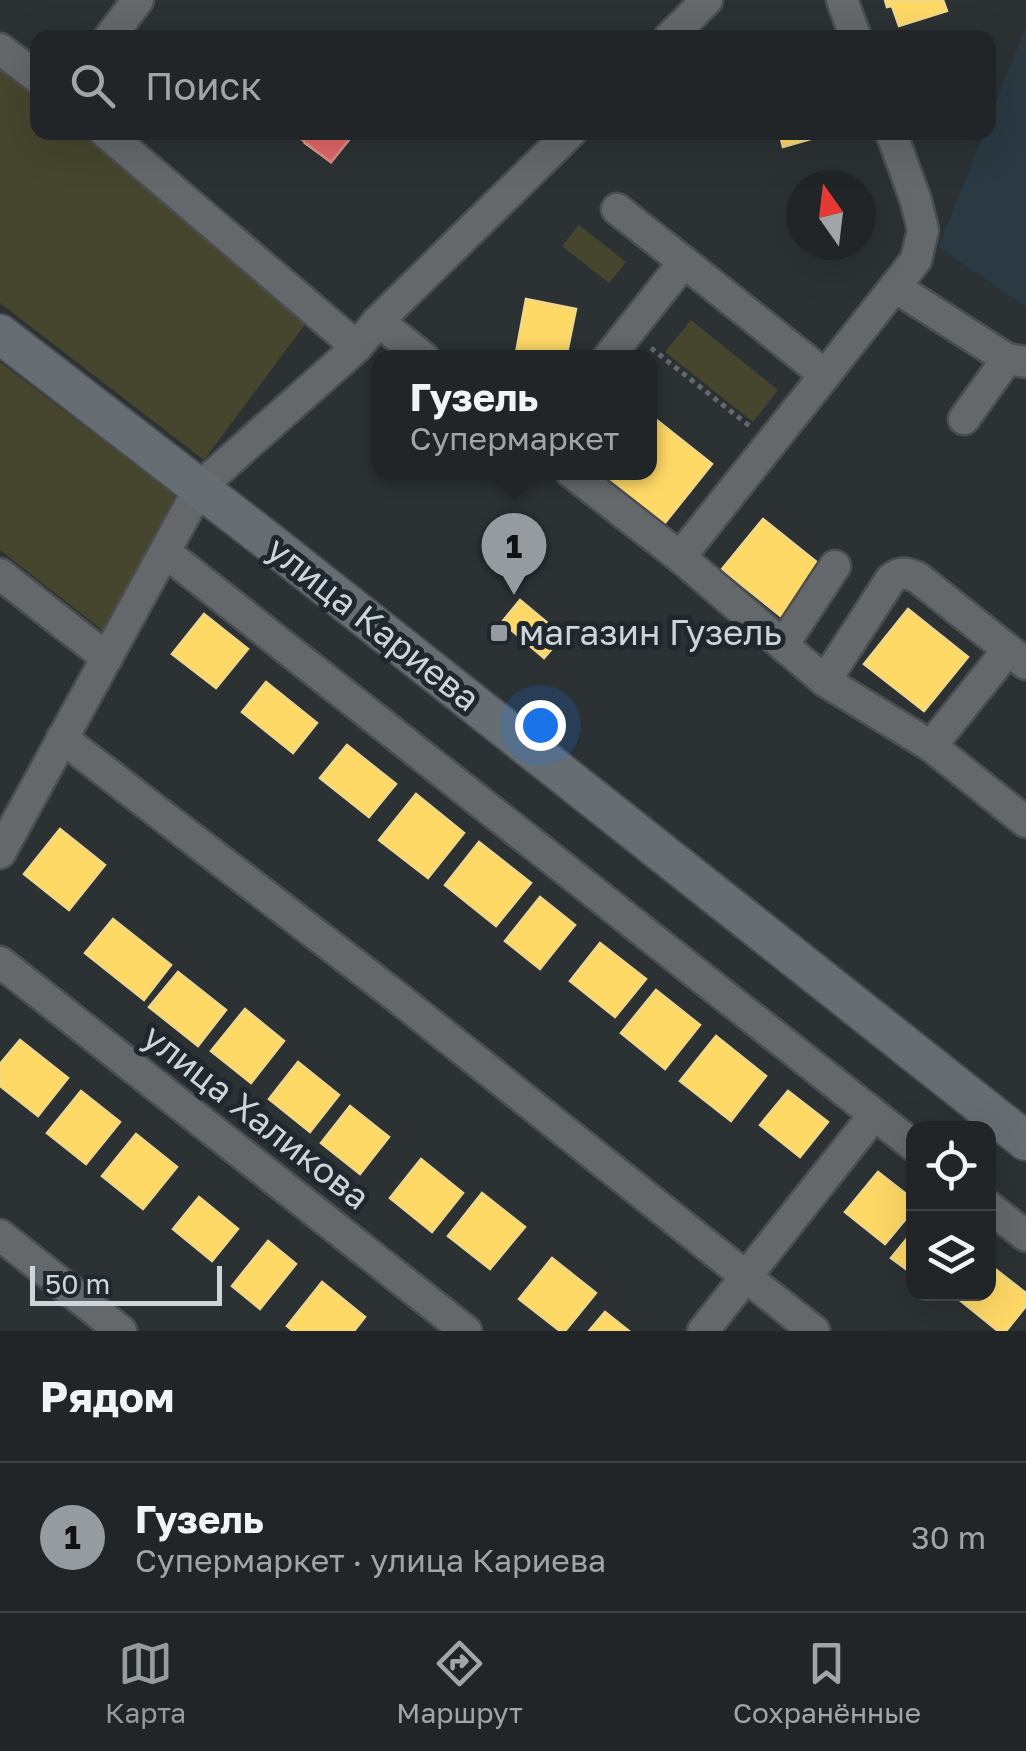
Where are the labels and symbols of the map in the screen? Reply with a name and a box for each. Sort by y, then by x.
north arrow [786,170,876,260]
pin: 1 [482,512,546,595]
street label: улица Кариева [259,527,488,719]
place label: магазин Гузель [519,611,782,653]
marker: магазин Гузель [488,622,510,644]
your location [515,700,566,751]
street label: улица Халикова [135,1015,378,1218]
scale bar [30,1261,222,1306]

